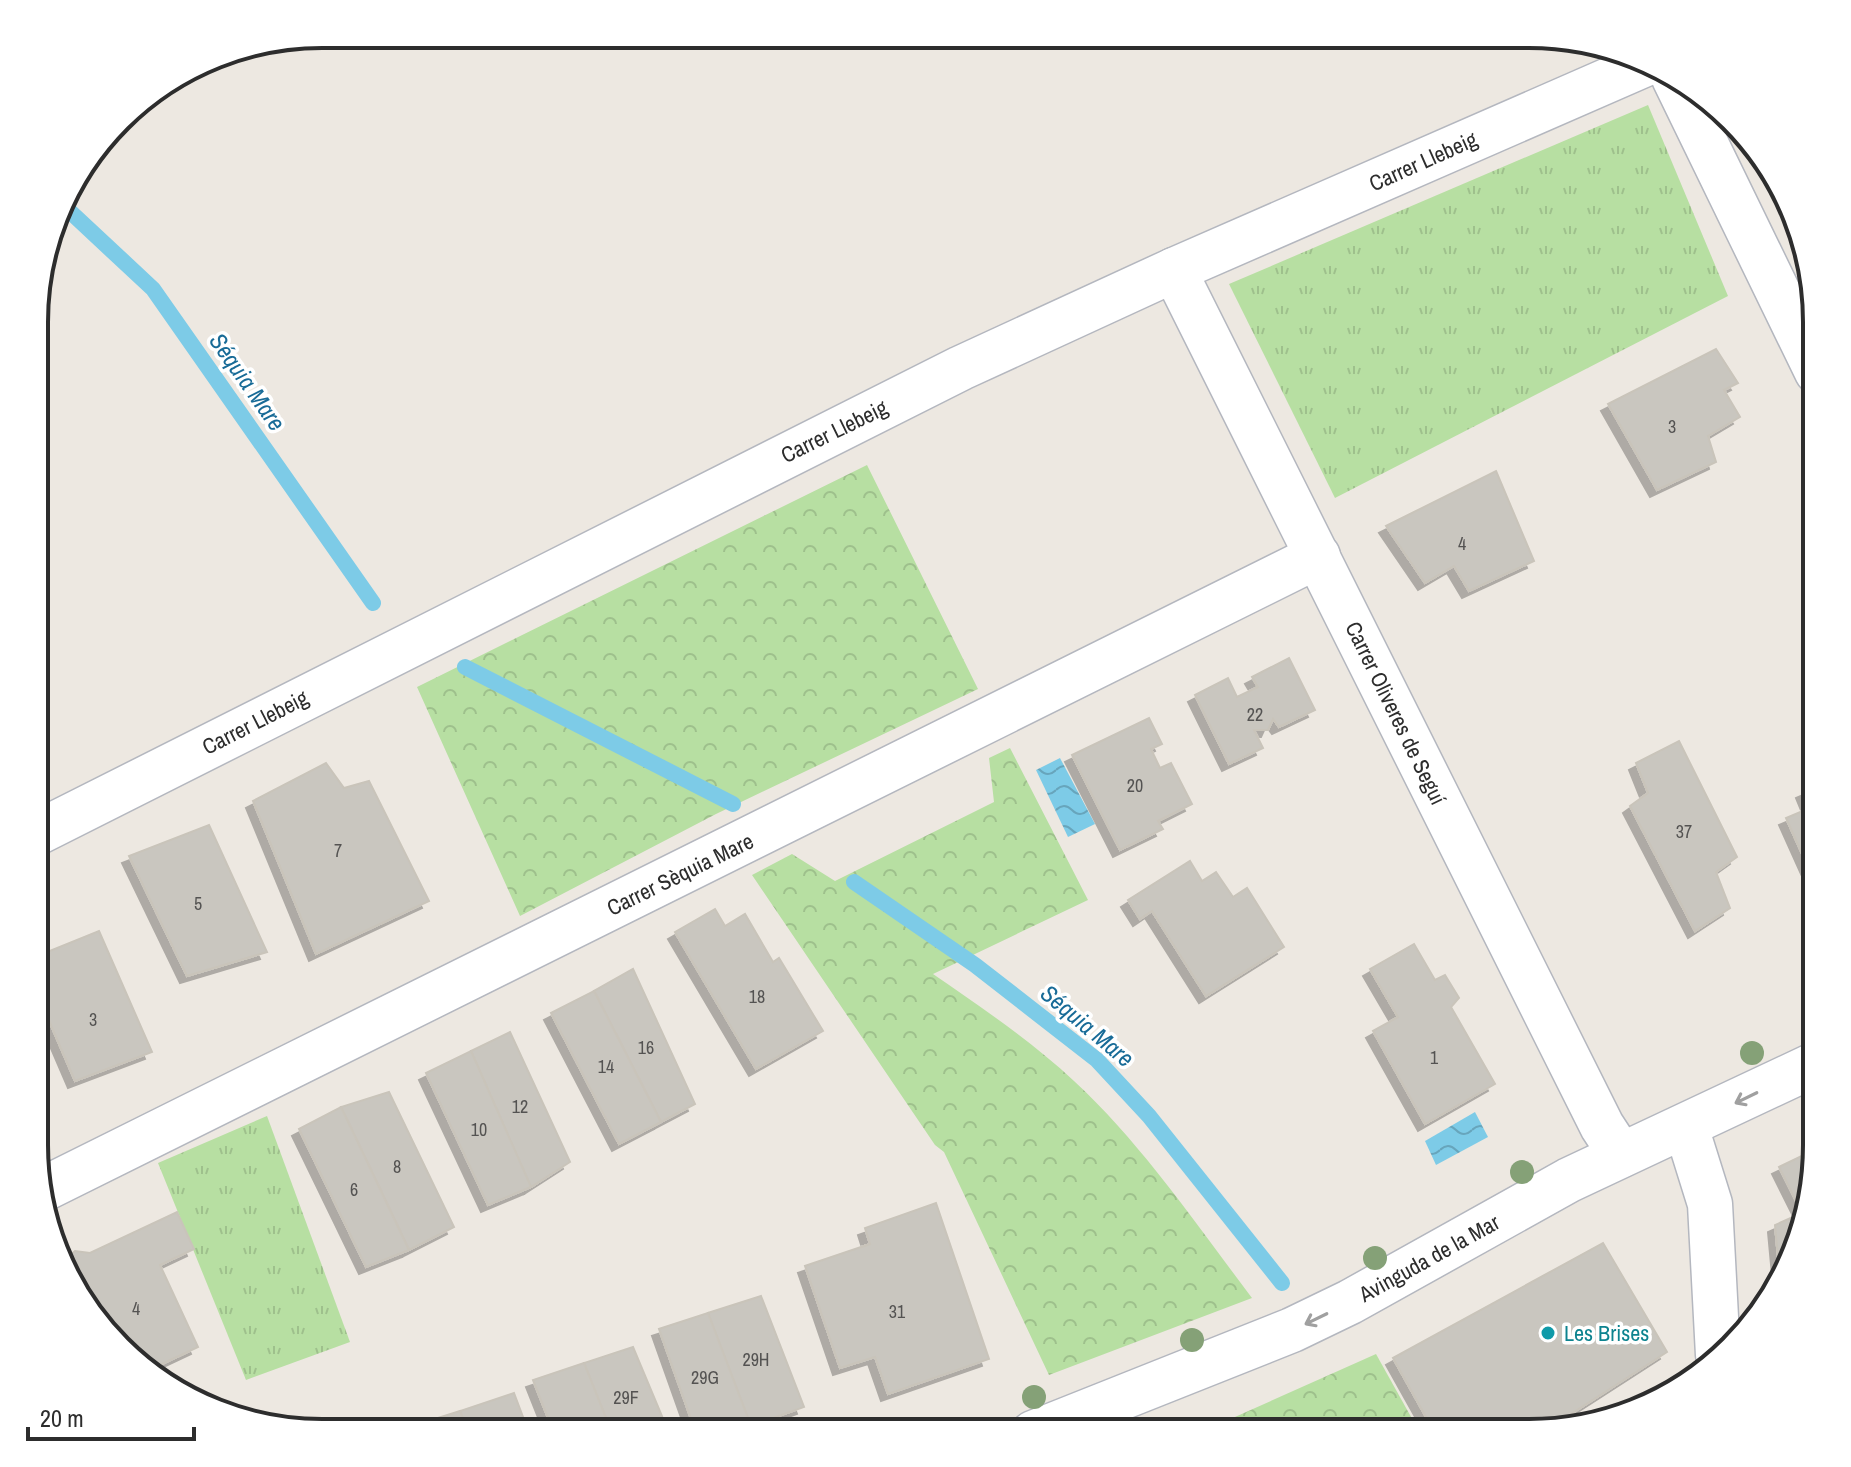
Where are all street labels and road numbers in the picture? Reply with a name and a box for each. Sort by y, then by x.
street label: Carrer Llebeig [1364,124,1482,198]
street label: Carrer Llebeig [776,392,892,470]
street label: Carrer Oliveres de Seguí [1339,616,1454,811]
street label: Carrer Llebeig [197,682,313,762]
street label: Carrer Sèquia Mare [602,826,758,922]
street label: Avinguda de la Mar [1353,1207,1505,1309]

